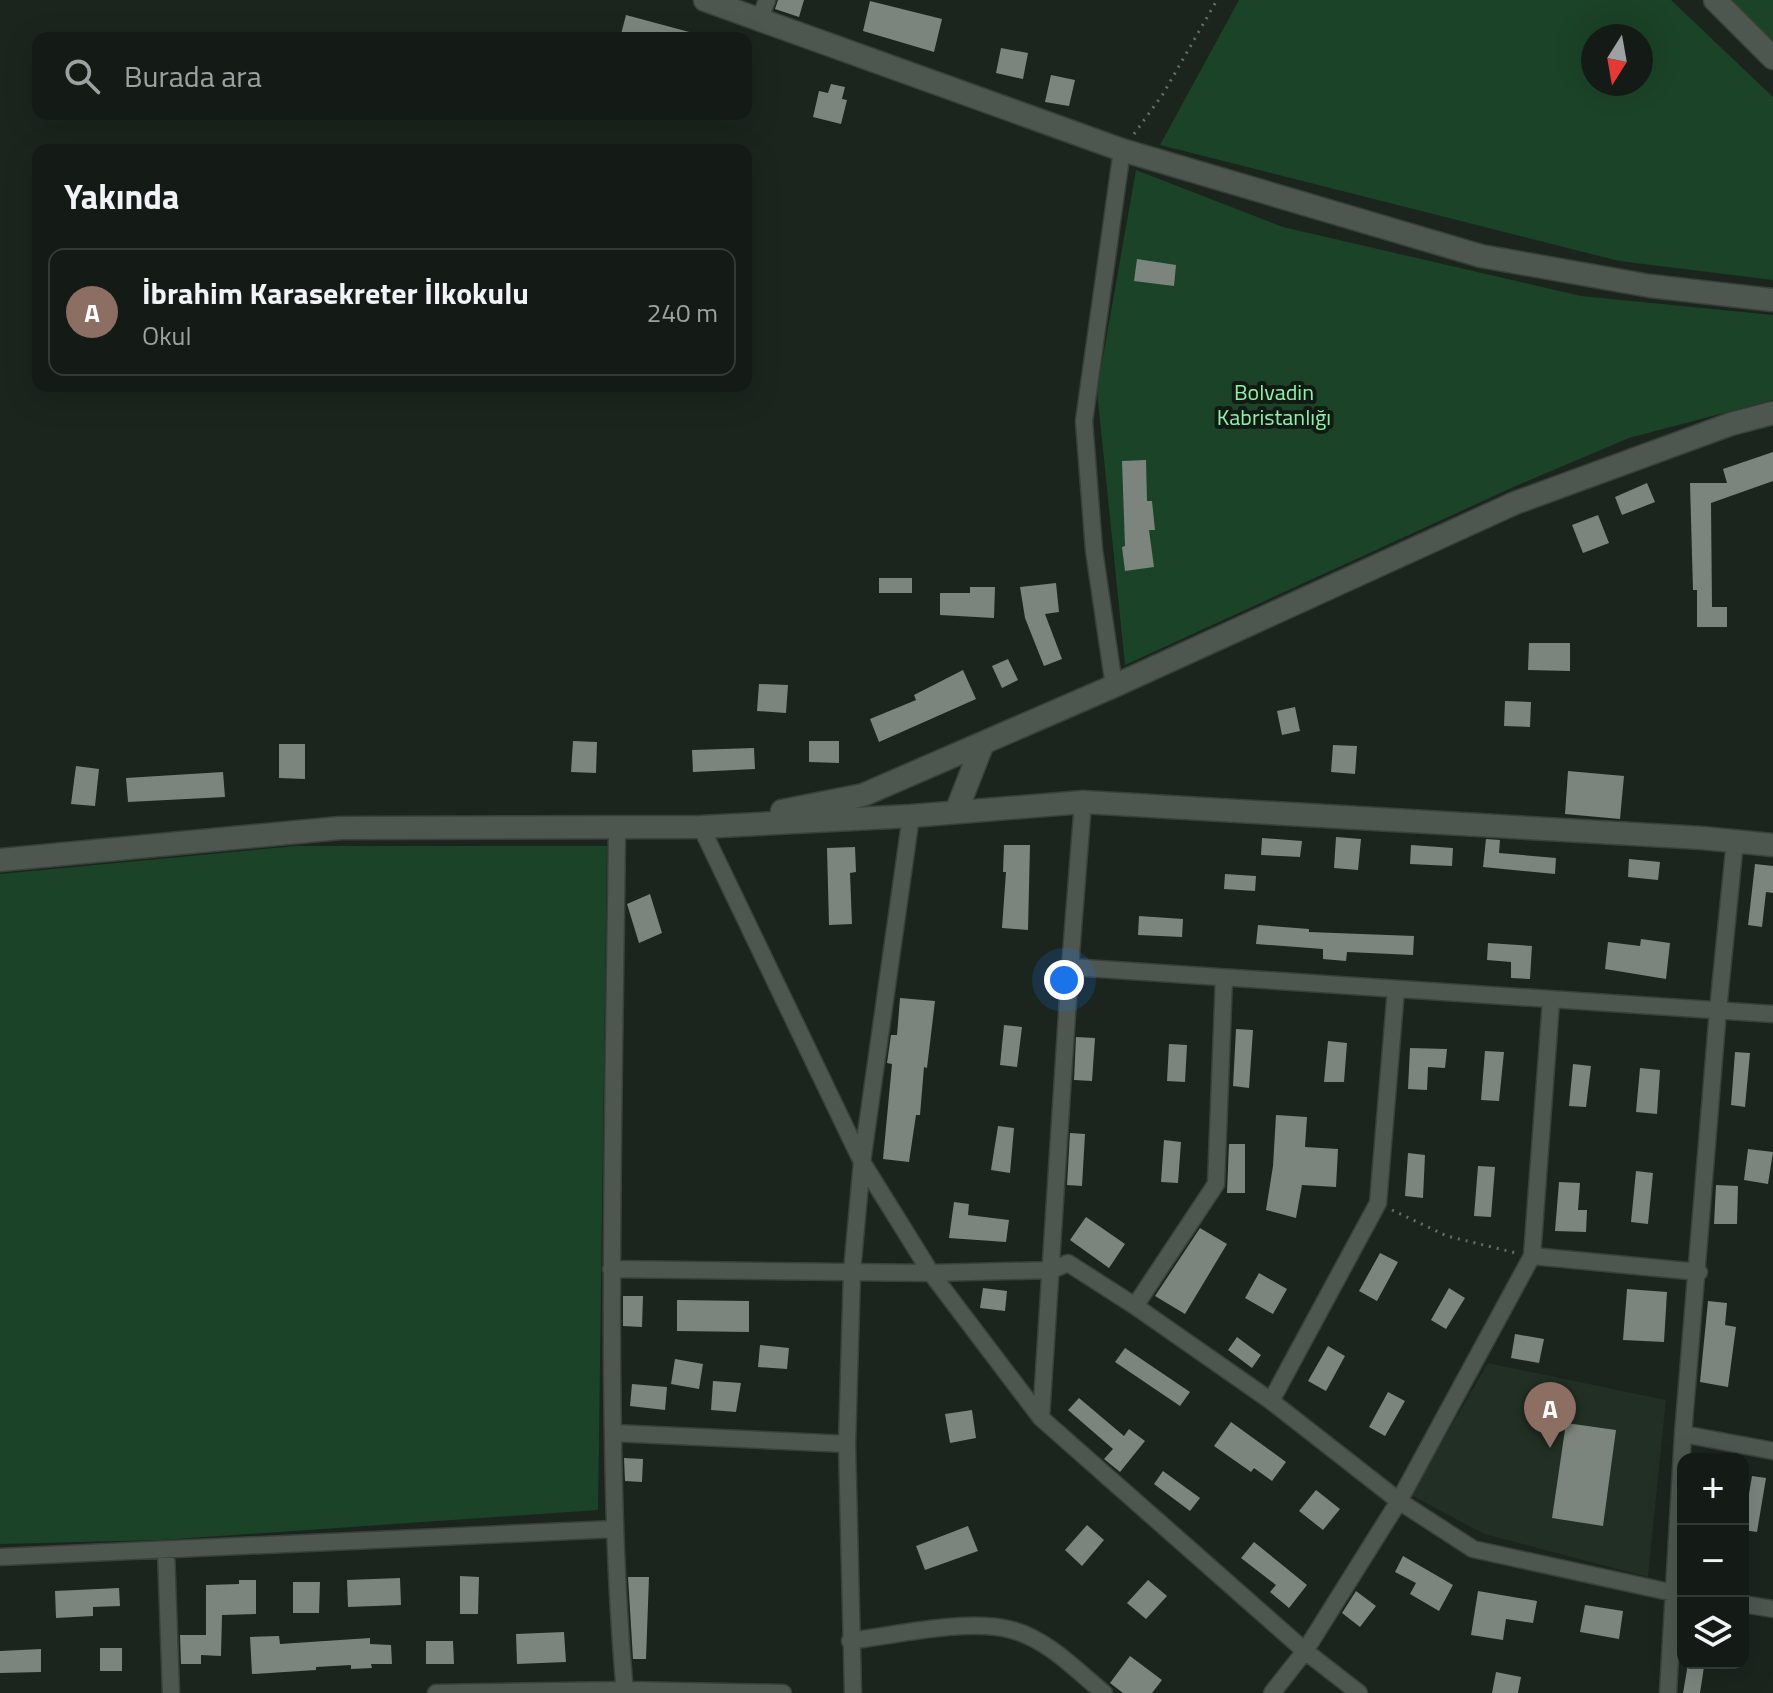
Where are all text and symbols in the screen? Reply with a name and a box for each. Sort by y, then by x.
north arrow [1581,24,1653,96]
search box [32,32,752,120]
text: Burada ara [124,53,262,99]
icon: search [60,54,104,98]
text: Yakında [64,170,179,222]
text: İbrahim Karasekreter İlkokulu [142,270,529,316]
text: A [84,293,100,332]
text: 240 m [647,293,718,332]
text: Okul [142,316,191,355]
park label: Bolvadin Kabristanlığı [1217,375,1331,434]
your location [1044,960,1084,1000]
pin: A [1524,1382,1576,1448]
map controls [1677,1453,1749,1669]
button: + [1677,1453,1749,1525]
button: − [1677,1525,1749,1597]
button: layers [1677,1597,1749,1669]

